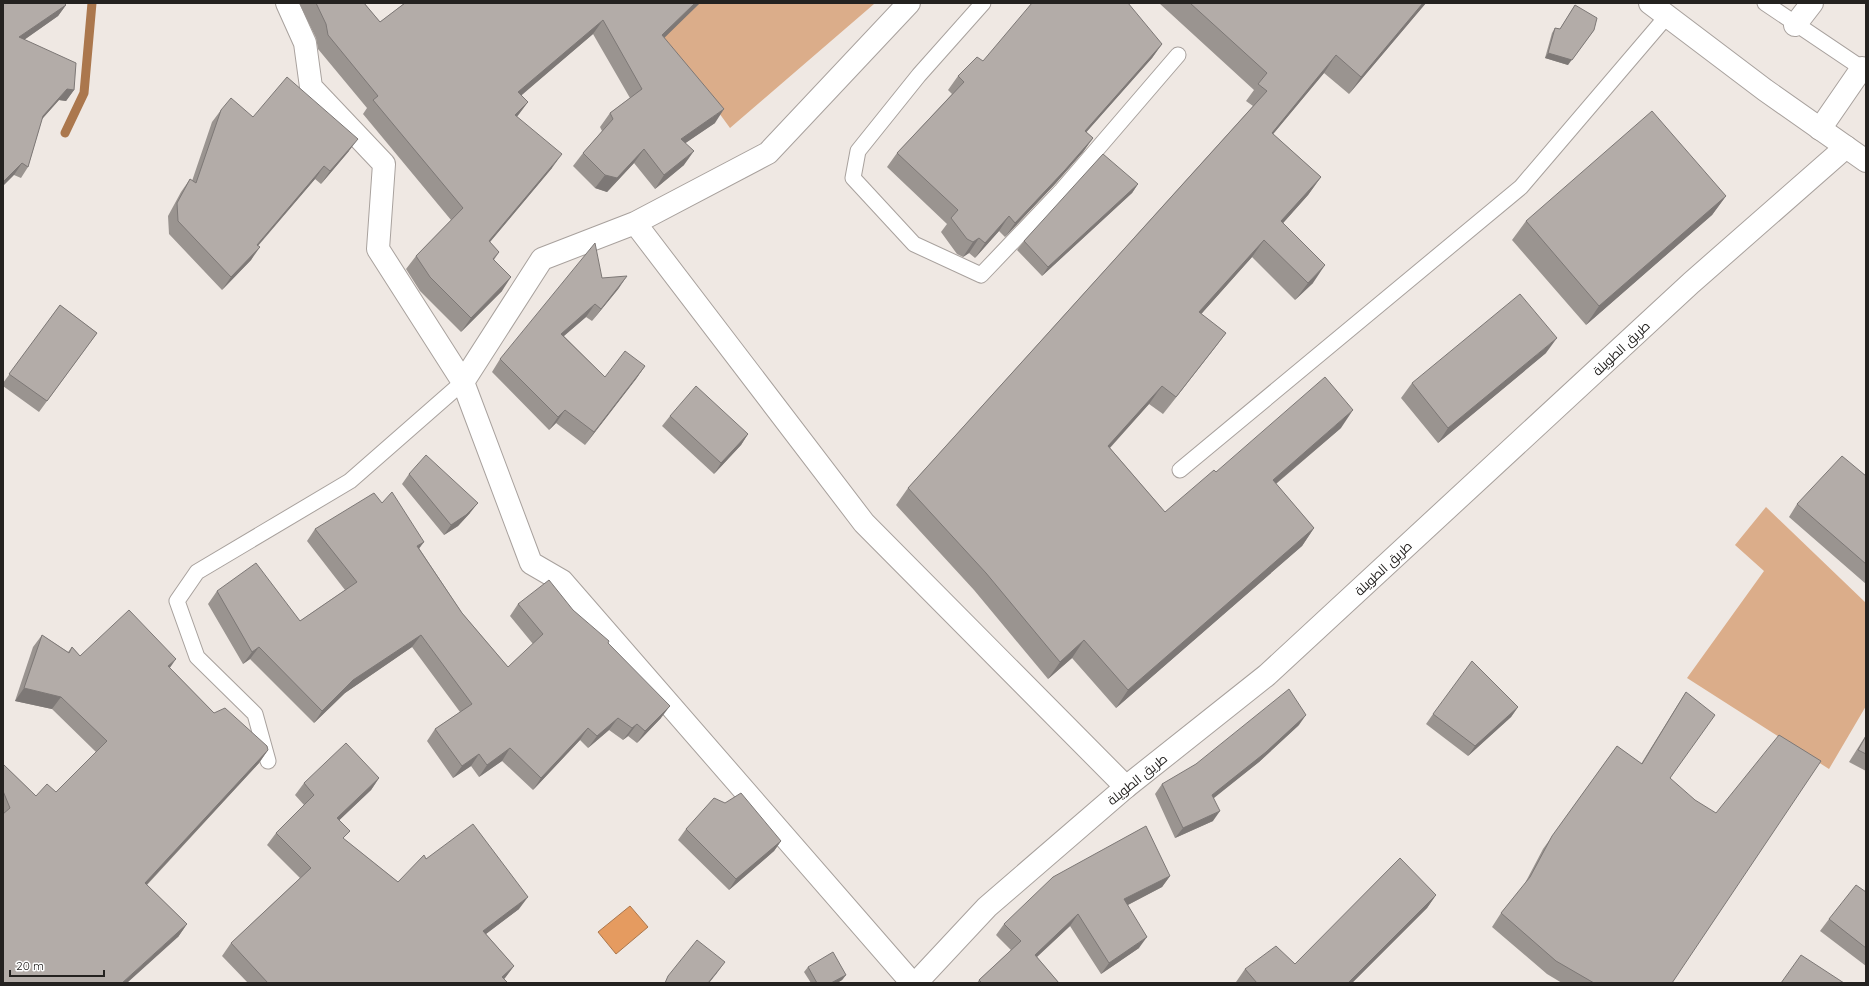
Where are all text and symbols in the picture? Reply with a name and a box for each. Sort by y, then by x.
street label: طريق الطويلة [1589,317,1653,379]
street label: طريق الطويلة [1351,537,1415,599]
street label: طريق الطويلة [1104,750,1170,808]
scale bar [10,952,104,978]
text: 20 m [16,958,44,973]

